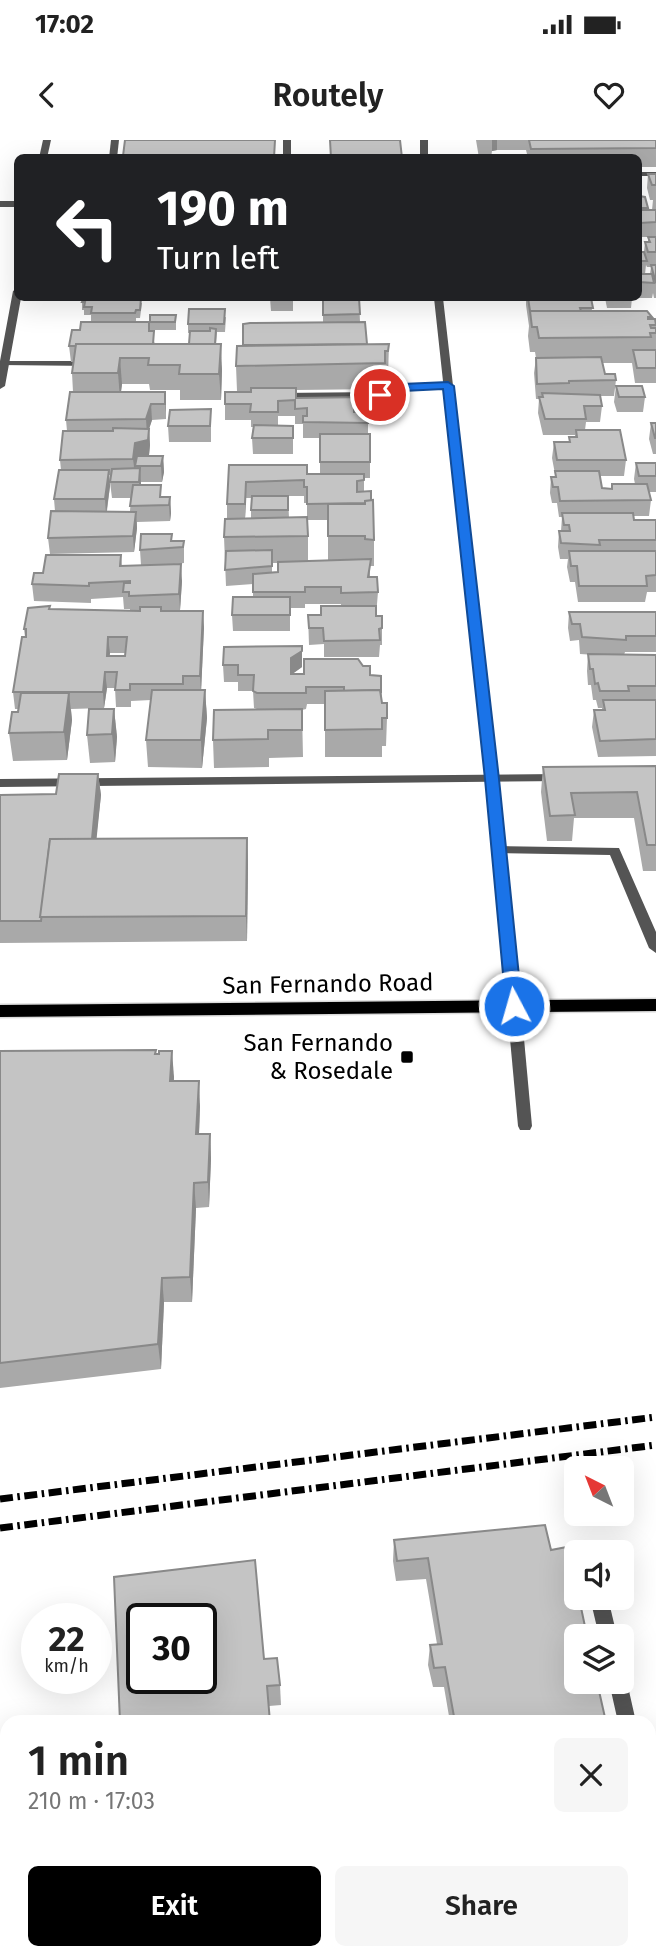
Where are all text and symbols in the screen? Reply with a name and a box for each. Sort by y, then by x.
text: 17:02 [35,9,94,40]
icon: back [28,76,66,114]
text: Routely [272,76,384,114]
icon: heart [590,76,628,114]
text: 190 m [157,179,289,238]
icon: left [42,182,133,273]
text: Turn left [157,239,279,277]
pin [350,365,410,425]
icon: arrive [361,376,399,414]
street label: San Fernando Road [222,968,434,1000]
position arrow [477,969,551,1043]
place label: San Fernando & Rosedale [244,1029,393,1085]
marker: San Fernando & Rosedale [399,1049,415,1065]
north arrow [564,1456,634,1526]
map controls [564,1456,634,1694]
button: sound [564,1540,634,1610]
speed limit sign: 30 [126,1603,217,1694]
text: 22 [48,1618,85,1660]
button: layers [564,1624,634,1694]
text: km/h [44,1655,89,1677]
text: 1 min [28,1736,129,1786]
button: close [554,1738,628,1812]
text: 210 m · 17:03 [28,1787,155,1815]
button: Exit [28,1866,321,1946]
button: Share [335,1866,628,1946]

